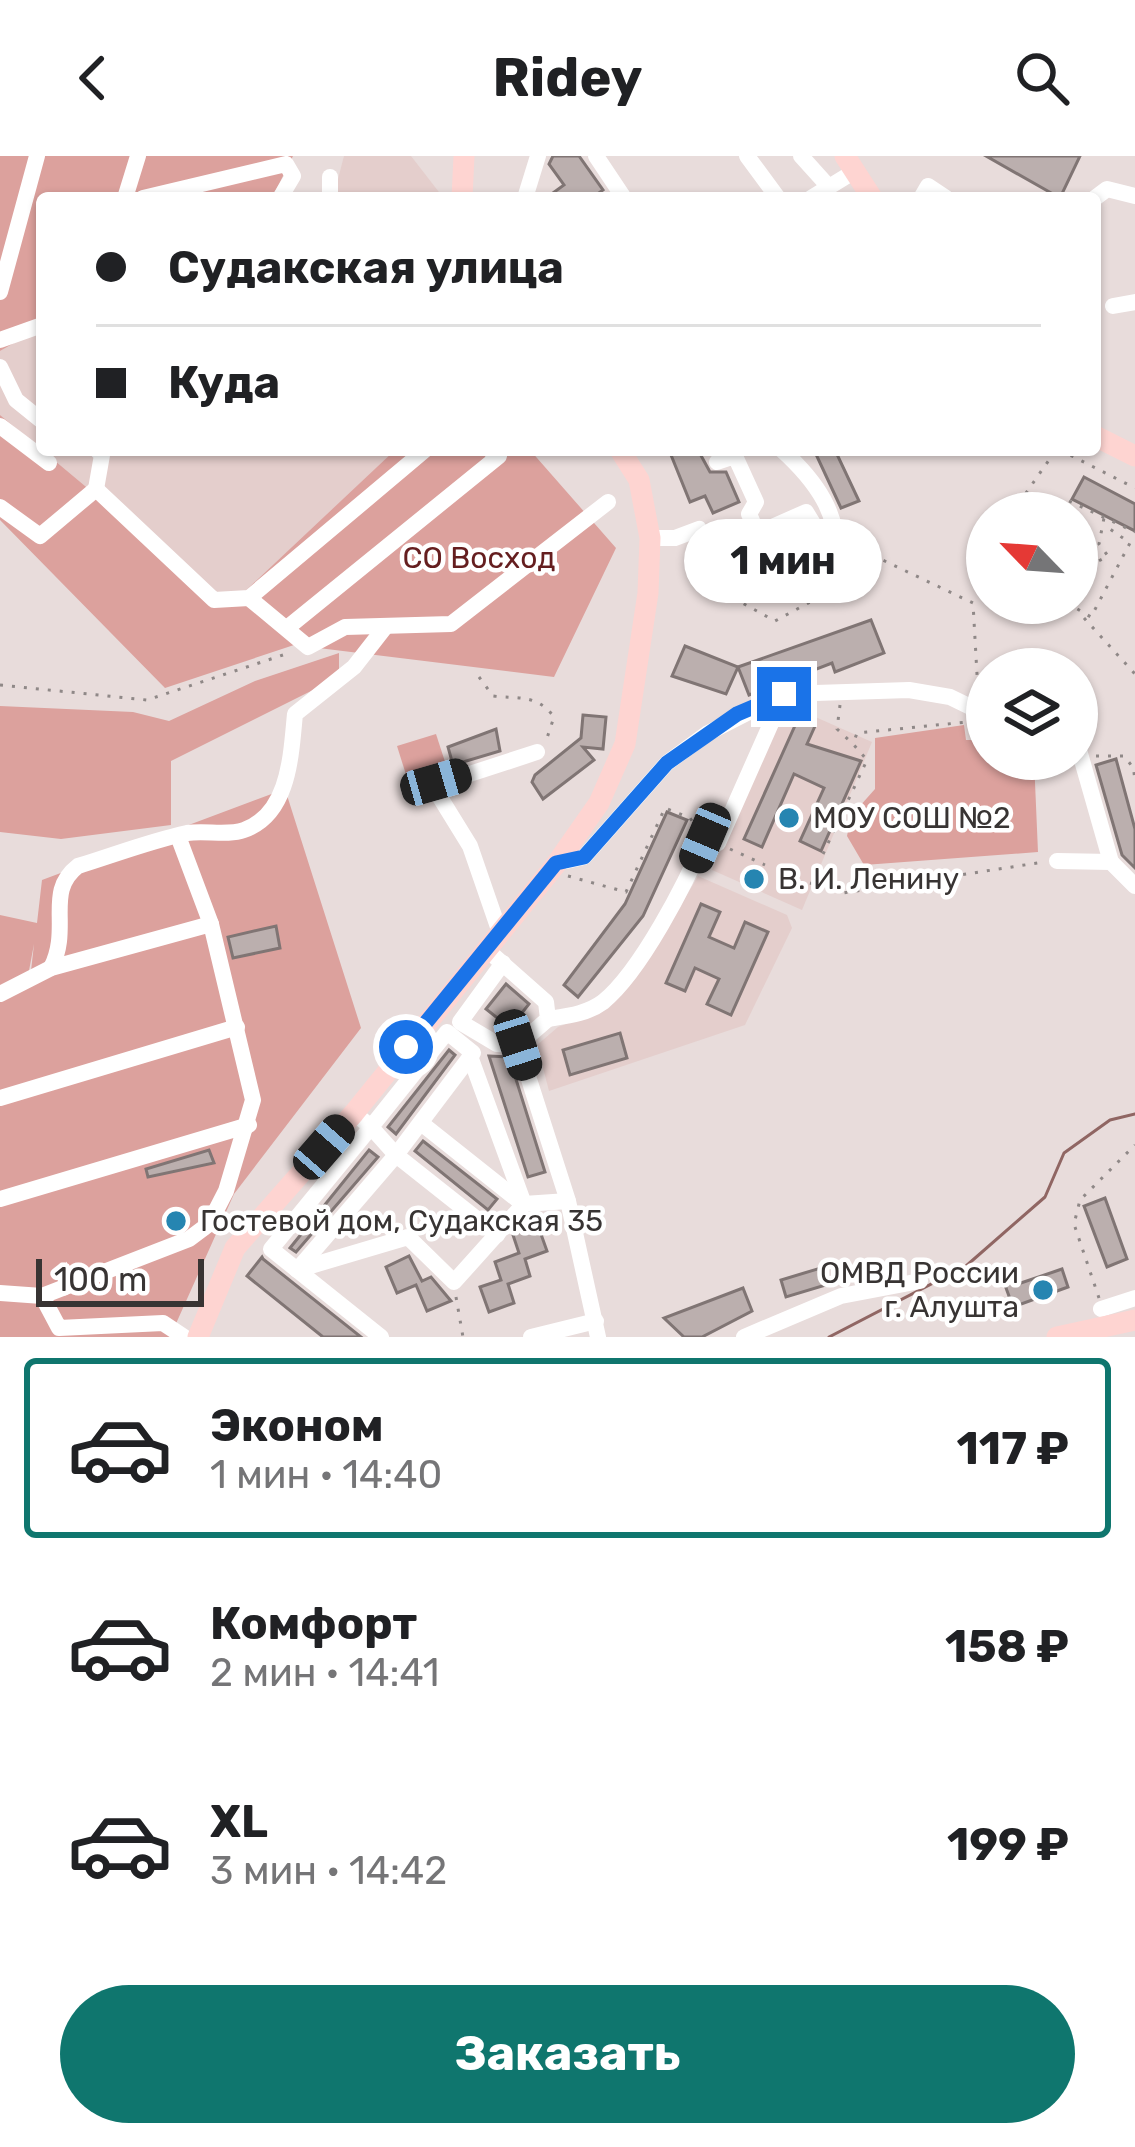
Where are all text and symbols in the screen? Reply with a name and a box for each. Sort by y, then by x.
icon: back [60,45,126,111]
icon: search [1009,45,1075,111]
text: Ridey [493,46,642,110]
text: Судакская улица [168,241,564,294]
text: Куда [168,356,280,409]
north arrow [966,492,1098,624]
map controls [966,492,1098,780]
callout: 1 мин [685,520,883,604]
text: 1 мин [730,538,836,584]
park label: СО Восход [403,540,555,576]
button: layers [966,648,1098,780]
route end [757,667,811,721]
car [396,755,476,809]
car [674,798,736,878]
place label: МОУ СОШ №2 [813,800,1011,836]
marker: МОУ СОШ №2 [776,805,802,831]
place label: В. И. Ленину [778,861,959,897]
marker: В. И. Ленину [741,866,767,892]
car [490,1005,546,1085]
route start [379,1020,433,1074]
car [287,1108,361,1186]
place label: Гостевой дом, Судакская 35 [200,1203,603,1239]
marker: Гостевой дом, Судакская 35 [163,1208,189,1234]
scale bar [36,1253,204,1306]
place label: ОМВД России г. Алушта [820,1255,1019,1325]
text: 100 m [54,1260,147,1299]
marker: ОМВД России г. Алушта [1030,1277,1056,1303]
icon: car [66,1394,174,1502]
text: Эконом [210,1399,384,1452]
text: 117 ₽ [956,1422,1069,1475]
text: 1 мин · 14:40 [210,1452,442,1498]
icon: car [66,1592,174,1700]
text: Комфорт [210,1597,417,1650]
text: 158 ₽ [945,1620,1069,1673]
text: 2 мин · 14:41 [210,1650,440,1696]
icon: car [66,1790,174,1898]
text: XL [210,1795,268,1848]
text: 199 ₽ [947,1818,1069,1871]
text: 3 мин · 14:42 [210,1848,447,1894]
button: Заказать [60,1985,1075,2123]

